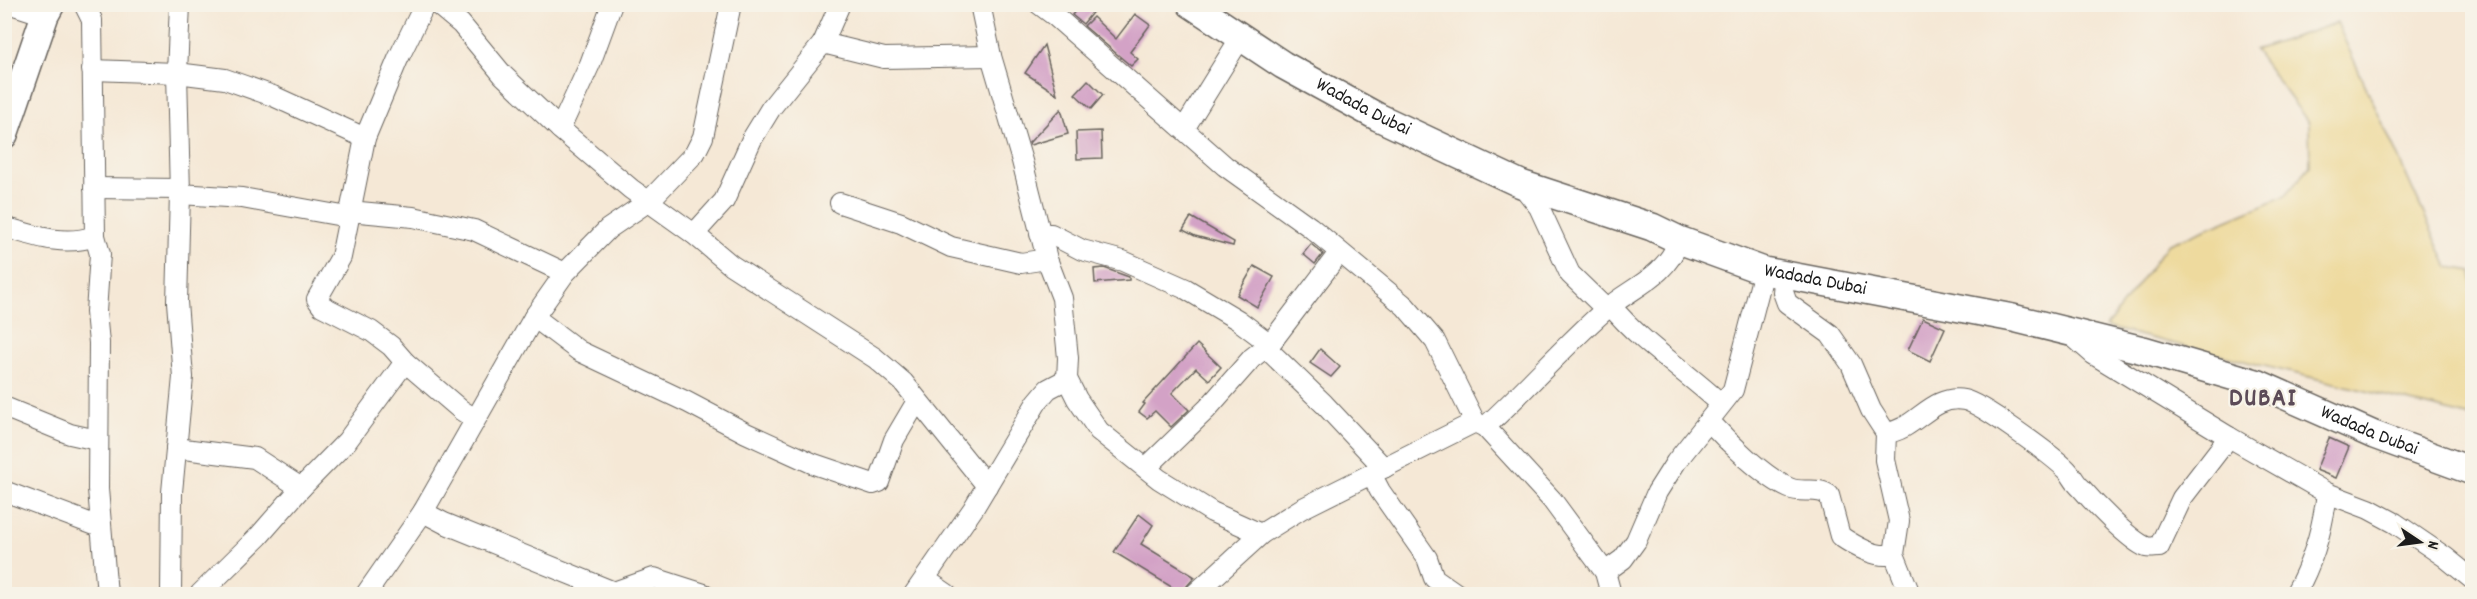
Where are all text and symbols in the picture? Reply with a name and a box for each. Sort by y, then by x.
street label: Wadada Dubai [1310,71,1415,144]
street label: Wadada Dubai [1762,257,1869,304]
district label: DUBAI [2229,381,2297,418]
street label: Wadada Dubai [2316,399,2422,464]
north arrow [2390,512,2450,572]
text: N [2420,538,2444,551]

